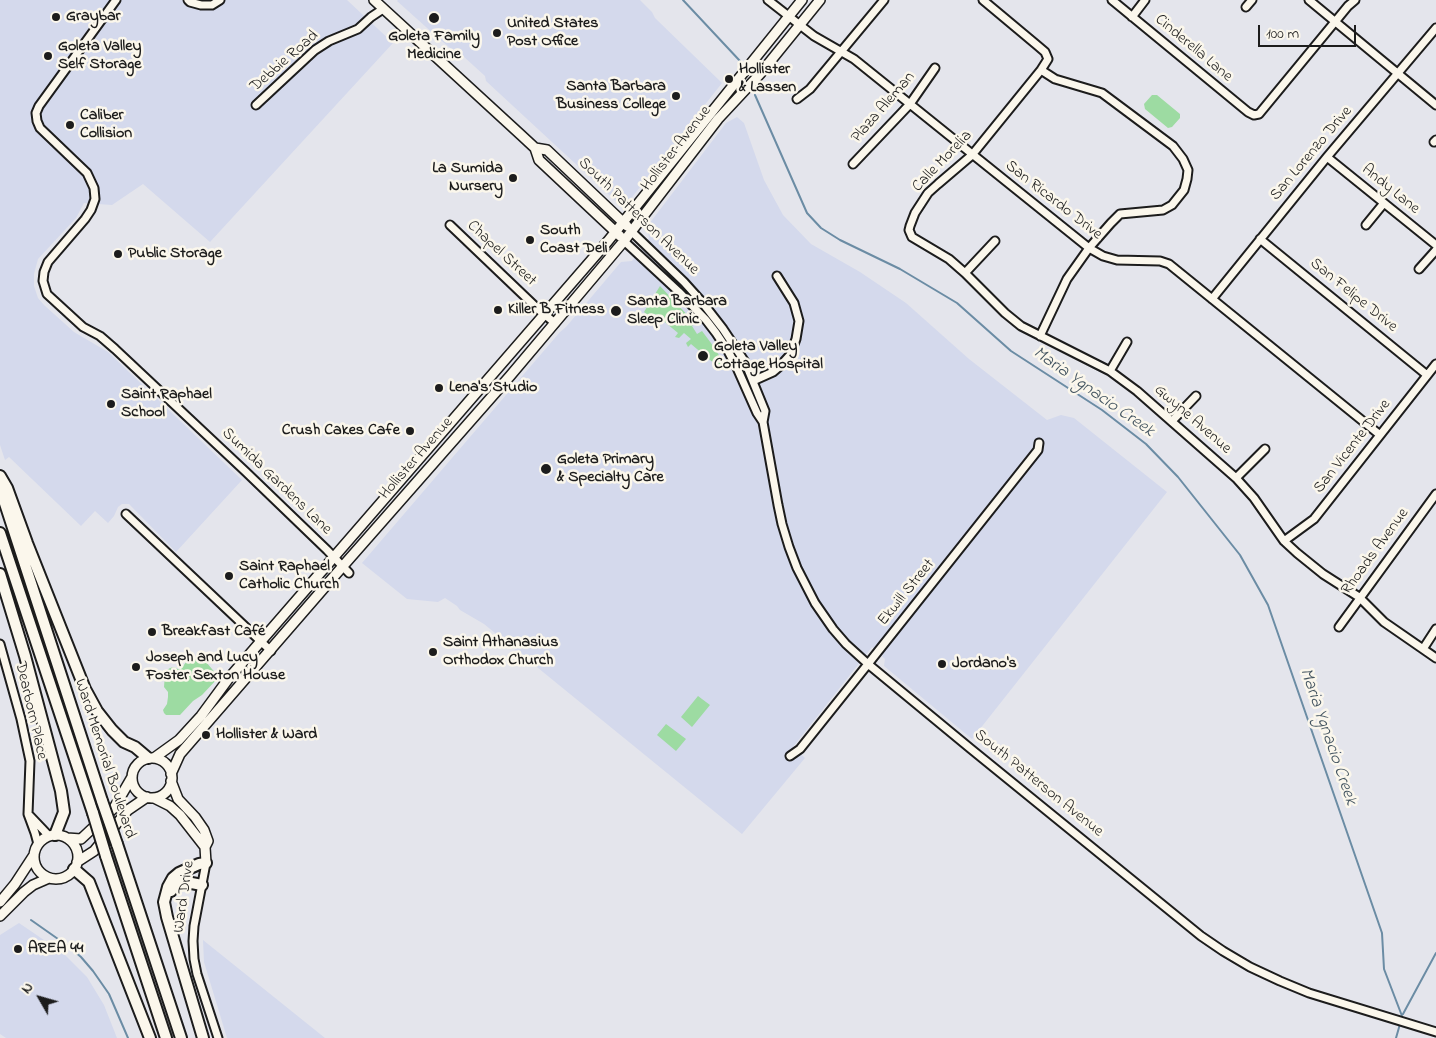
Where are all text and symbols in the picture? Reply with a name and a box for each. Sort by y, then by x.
place label: Graybar [66,7,121,27]
marker: Graybar [50,11,62,23]
marker: Goleta Family Medicine [427,11,441,25]
street label: Cinderella Lane [1150,11,1236,87]
place label: United States Post Office [507,14,598,52]
scale bar [1261,15,1358,47]
text: 100 m [1266,23,1299,45]
street label: Debbie Road [247,27,323,97]
place label: Goleta Family Medicine [388,27,480,65]
marker: United States Post Office [491,27,503,39]
place label: Goleta Valley Self Storage [58,37,141,75]
marker: Goleta Valley Self Storage [42,50,54,62]
place label: Hollister & Lassen [739,60,796,98]
street label: Plaza Aleman [848,69,920,147]
marker: Hollister & Lassen [723,73,735,85]
place label: Santa Barbara Business College [556,77,666,115]
marker: Santa Barbara Business College [670,90,682,102]
street label: Hollister Avenue [638,103,716,195]
street label: San Lorenzo Drive [1267,103,1357,205]
place label: Caliber Collision [80,106,132,144]
marker: Caliber Collision [64,119,76,131]
street label: Calle Morelia [909,127,977,197]
street label: South Patterson Avenue [574,154,702,280]
street label: San Ricardo Drive [1001,157,1105,245]
place label: La Sumida Nursery [432,159,503,197]
street label: Andy Lane [1357,161,1423,219]
marker: La Sumida Nursery [507,172,519,184]
street label: Chapel Street [462,217,540,291]
place label: South Coast Deli [540,221,608,259]
marker: South Coast Deli [524,234,536,246]
place label: Public Storage [128,244,222,264]
marker: Public Storage [112,248,124,260]
street label: San Felipe Drive [1305,255,1401,337]
place label: Santa Barbara Sleep Clinic [627,292,727,330]
place label: Killer B Fitness [508,300,605,320]
marker: Killer B Fitness [492,304,504,316]
marker: Santa Barbara Sleep Clinic [609,304,623,318]
place label: Goleta Valley Cottage Hospital [714,337,823,375]
water label: Maria Ygnacio Creek [1028,343,1158,443]
marker: Goleta Valley Cottage Hospital [696,349,710,363]
place label: Lena's Studio [449,378,537,398]
street label: Gwyne Avenue [1149,381,1235,459]
marker: Lena's Studio [433,382,445,394]
place label: Saint Raphael School [121,385,212,423]
street label: San Vicente Drive [1310,396,1396,498]
marker: Saint Raphael School [105,398,117,410]
street label: Hollister Avenue [376,414,458,504]
place label: Crush Cakes Cafe [282,421,400,441]
street label: Sumida Gardens Lane [217,424,335,540]
marker: Crush Cakes Cafe [404,425,416,437]
place label: Goleta Primary & Specialty Care [557,450,664,488]
marker: Goleta Primary & Specialty Care [539,462,553,476]
street label: Rhoads Avenue [1338,505,1414,599]
street label: Ekwill Street [874,556,940,630]
place label: Saint Raphael Catholic Church [239,557,339,595]
marker: Saint Raphael Catholic Church [223,570,235,582]
place label: Breakfast Café [162,622,265,642]
marker: Breakfast Café [146,626,158,638]
place label: Saint Athanasius Orthodox Church [443,633,558,671]
marker: Saint Athanasius Orthodox Church [427,646,439,658]
place label: Joseph and Lucy Foster Sexton House [146,648,285,686]
place label: Jordano's [952,654,1017,674]
marker: Jordano's [936,658,948,670]
street label: Dearborn Place [9,660,51,762]
marker: Joseph and Lucy Foster Sexton House [130,661,142,673]
water label: Maria Ygnacio Creek [1293,666,1361,808]
street label: Ward Memorial Boulevard [69,677,139,841]
place label: Hollister & Ward [216,725,317,745]
street label: South Patterson Avenue [970,726,1106,842]
marker: Hollister & Ward [200,729,212,741]
street label: Ward Drive [170,860,200,934]
place label: AREA 44 [28,939,83,959]
marker: AREA 44 [12,943,24,955]
north arrow [15,973,65,1023]
text: N [17,978,39,999]

